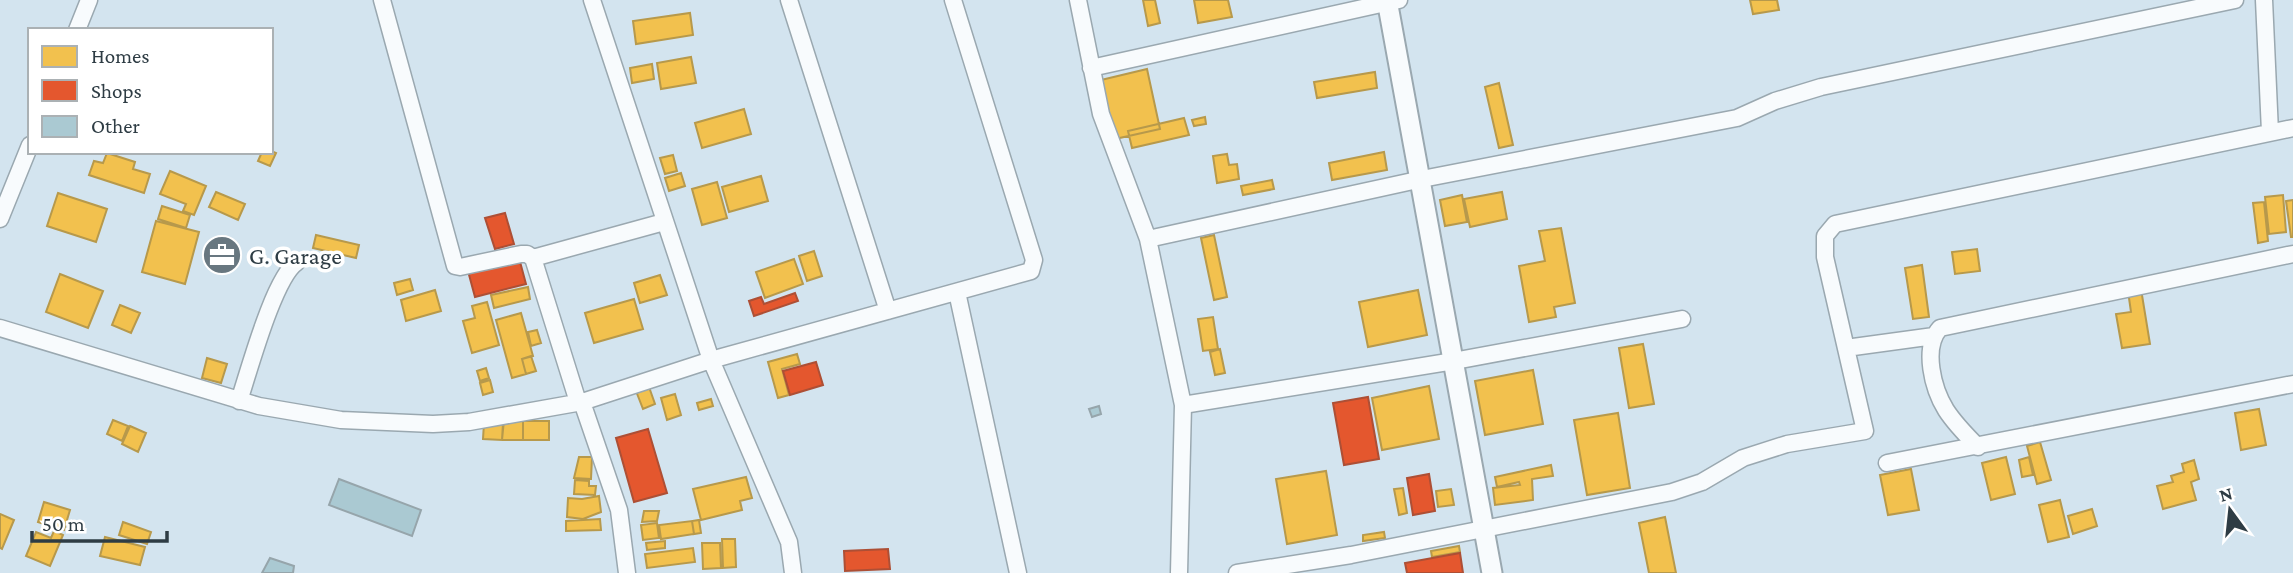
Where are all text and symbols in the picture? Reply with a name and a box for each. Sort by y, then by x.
legend [28,28,273,154]
text: Homes [91,44,150,68]
text: Shops [91,79,142,103]
text: Other [91,114,141,138]
office icon: G. Garage [201,234,243,276]
place label: G. Garage [249,242,342,269]
north arrow [2195,475,2265,545]
text: N [2217,482,2235,506]
scale bar [32,500,166,544]
text: 50 m [42,512,85,536]

